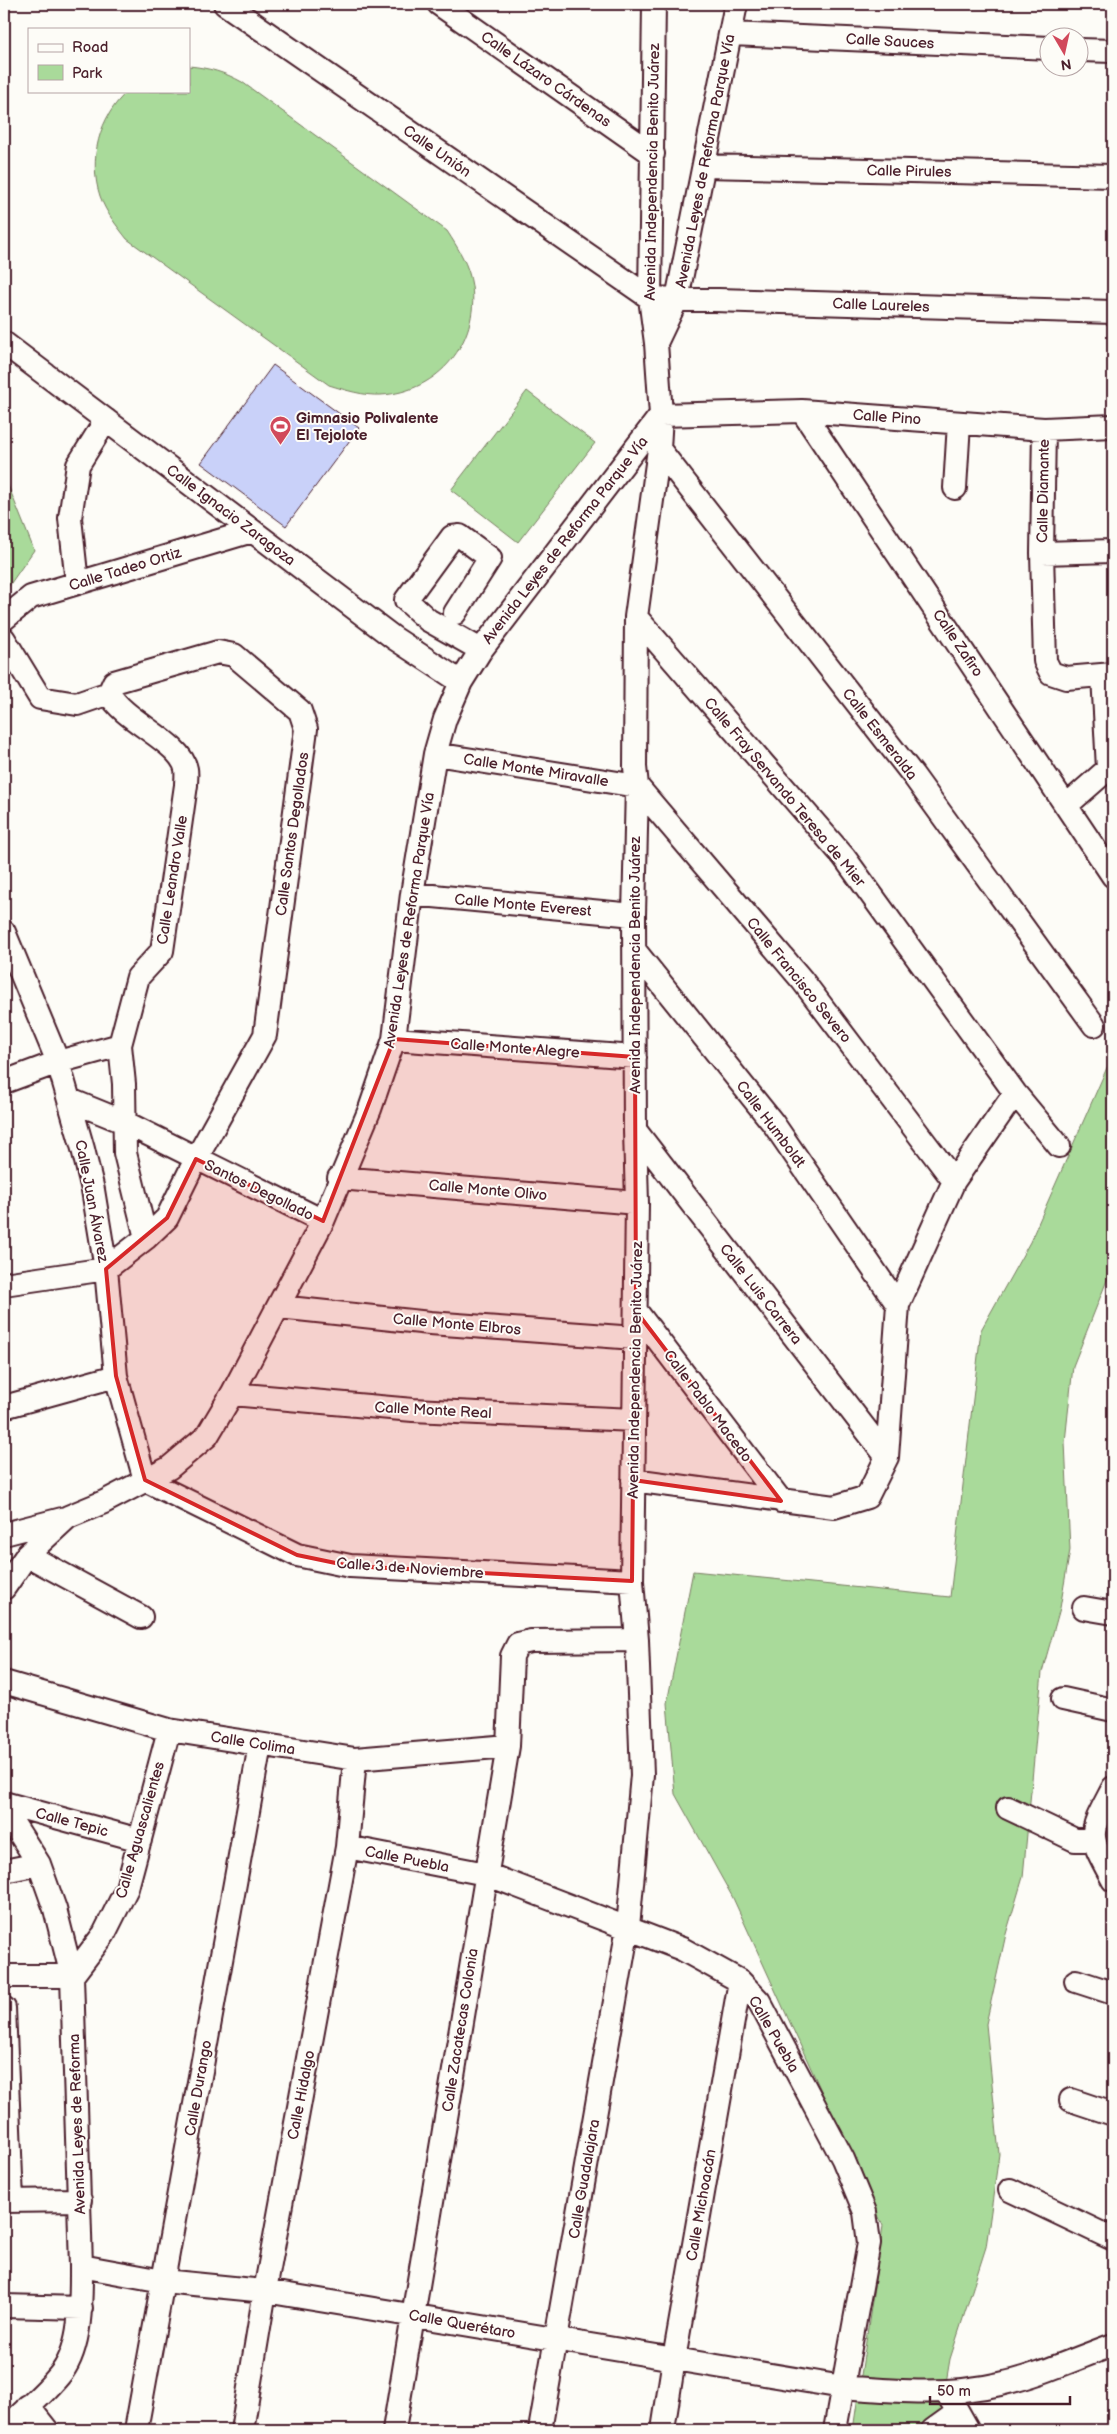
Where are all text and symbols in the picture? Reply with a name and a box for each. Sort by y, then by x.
street label: Calle Lázaro Cárdenas [477,27,615,132]
legend [28,28,190,92]
north arrow [1040,28,1090,78]
street label: Calle Sauces [845,30,935,53]
street label: Avenida Leyes de Reforma Parque Vía [672,32,739,290]
text: Road [72,38,108,57]
street label: Avenida Independencia Benito Juárez [641,42,664,301]
text: N [1059,55,1072,74]
text: Park [72,64,103,83]
street label: Calle Unión [399,121,474,182]
street label: Calle Pirules [866,161,952,182]
street label: Calle Laureles [832,294,930,317]
street label: Calle Pino [852,406,922,429]
place label: Gimnasio Polivalente El Tejolote [296,409,439,445]
sports icon: Gimnasio Polivalente El Tejolote [268,415,292,446]
street label: Avenida Leyes de Reforma Parque Vía [478,433,652,648]
street label: Calle Diamante [1033,439,1054,543]
street label: Calle Ignacio Zaragoza [162,461,299,570]
street label: Calle Tadeo Ortiz [67,543,184,596]
street label: Calle Zafiro [928,606,987,681]
street label: Calle Esmeralda [838,685,921,784]
street label: Calle Fray Servando Teresa de Mier [700,694,870,891]
street label: Calle Santos Degollados [272,750,313,917]
street label: Calle Monte Miravalle [462,750,610,791]
street label: Avenida Leyes de Reforma Parque Vía [380,791,439,1049]
street label: Calle Leandro Valle [153,814,192,946]
street label: Avenida Independencia Benito Juárez [626,836,645,1094]
street label: Calle Monte Everest [454,890,593,921]
street label: Calle Francisco Severo [742,914,855,1047]
street label: Calle Monte Alegre [450,1034,580,1063]
street label: Calle Humboldt [732,1077,810,1172]
street label: Calle Juan Álvarez [70,1138,113,1265]
street label: Santos Degollado [201,1156,317,1225]
street label: Calle Monte Olivo [428,1176,548,1205]
street label: Avenida Independencia Benito Juárez [624,1240,647,1499]
street label: Calle Luis Carrera [715,1240,806,1349]
street label: Calle Monte Elbros [392,1309,522,1340]
street label: Calle Pablo Macedo [659,1346,756,1466]
street label: Calle Monte Real [374,1398,492,1423]
street label: Calle 3 de Noviembre [336,1554,484,1583]
street label: Calle Colima [209,1727,297,1760]
street label: Calle Aguascalientes [112,1759,169,1901]
street label: Calle Tepic [33,1804,110,1841]
street label: Calle Puebla [363,1842,451,1877]
street label: Calle Zacatecas Colonia [438,1947,483,2113]
street label: Calle Puebla [744,1992,803,2076]
street label: Avenida Leyes de Reforma [65,2033,90,2215]
street label: Calle Durango [181,2039,216,2138]
street label: Calle Hidalgo [284,2049,319,2141]
street label: Calle Guadalajara [565,2118,604,2240]
street label: Calle Michoacán [682,2148,721,2263]
street label: Calle Querétaro [407,2306,517,2343]
scale bar [930,2374,1070,2406]
text: 50 m [937,2382,971,2401]

